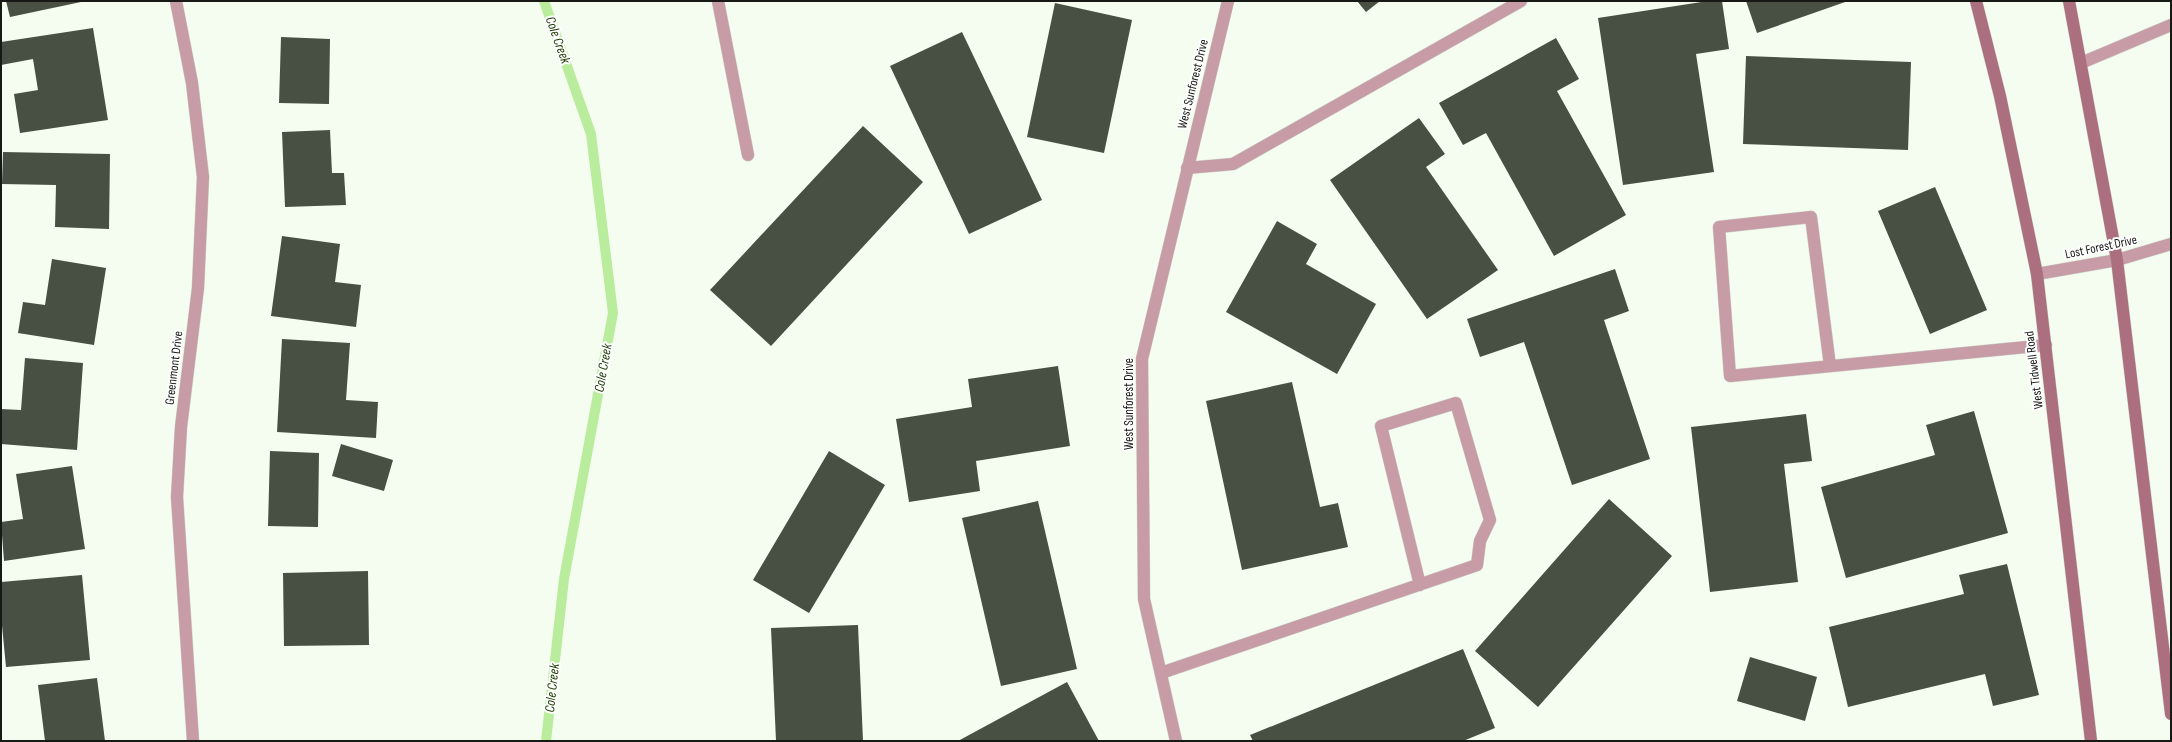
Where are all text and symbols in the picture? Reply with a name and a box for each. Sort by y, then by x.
water label: Cole Creek [542,14,575,67]
street label: West Sunforest Drive [1174,38,1212,130]
street label: Lost Forest Drive [2064,232,2138,262]
street label: Greenmont Drive [162,330,186,406]
street label: West Tidwell Road [2021,330,2047,410]
water label: Cole Creek [590,342,616,394]
street label: West Sunforest Drive [1121,358,1137,450]
water label: Cole Creek [541,662,563,713]

